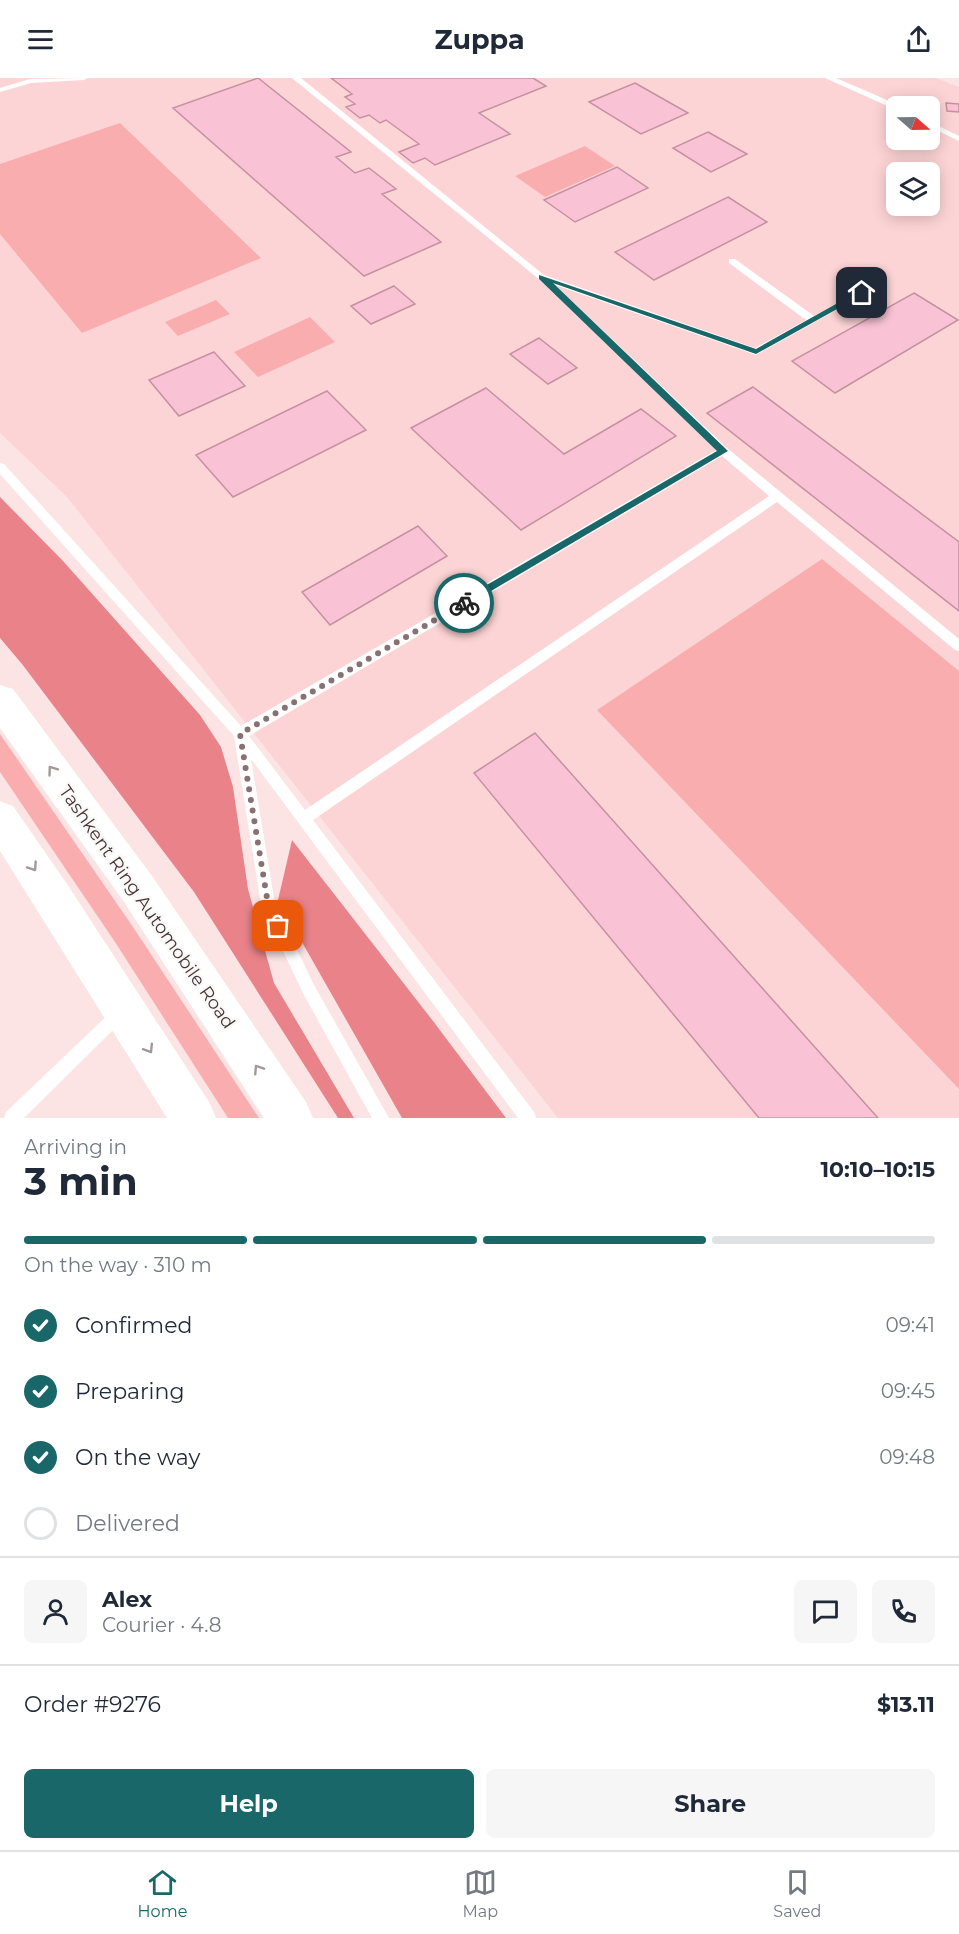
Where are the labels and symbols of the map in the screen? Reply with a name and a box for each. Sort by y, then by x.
north arrow [886,96,940,150]
pin [836,267,887,318]
courier [434,573,494,633]
one-way arrow [48,766,59,777]
street label: Tashkent Ring Automobile Road [54,781,240,1033]
one-way arrow [26,860,37,871]
pin [252,900,303,951]
one-way arrow [142,1042,153,1053]
one-way arrow [254,1065,265,1076]

